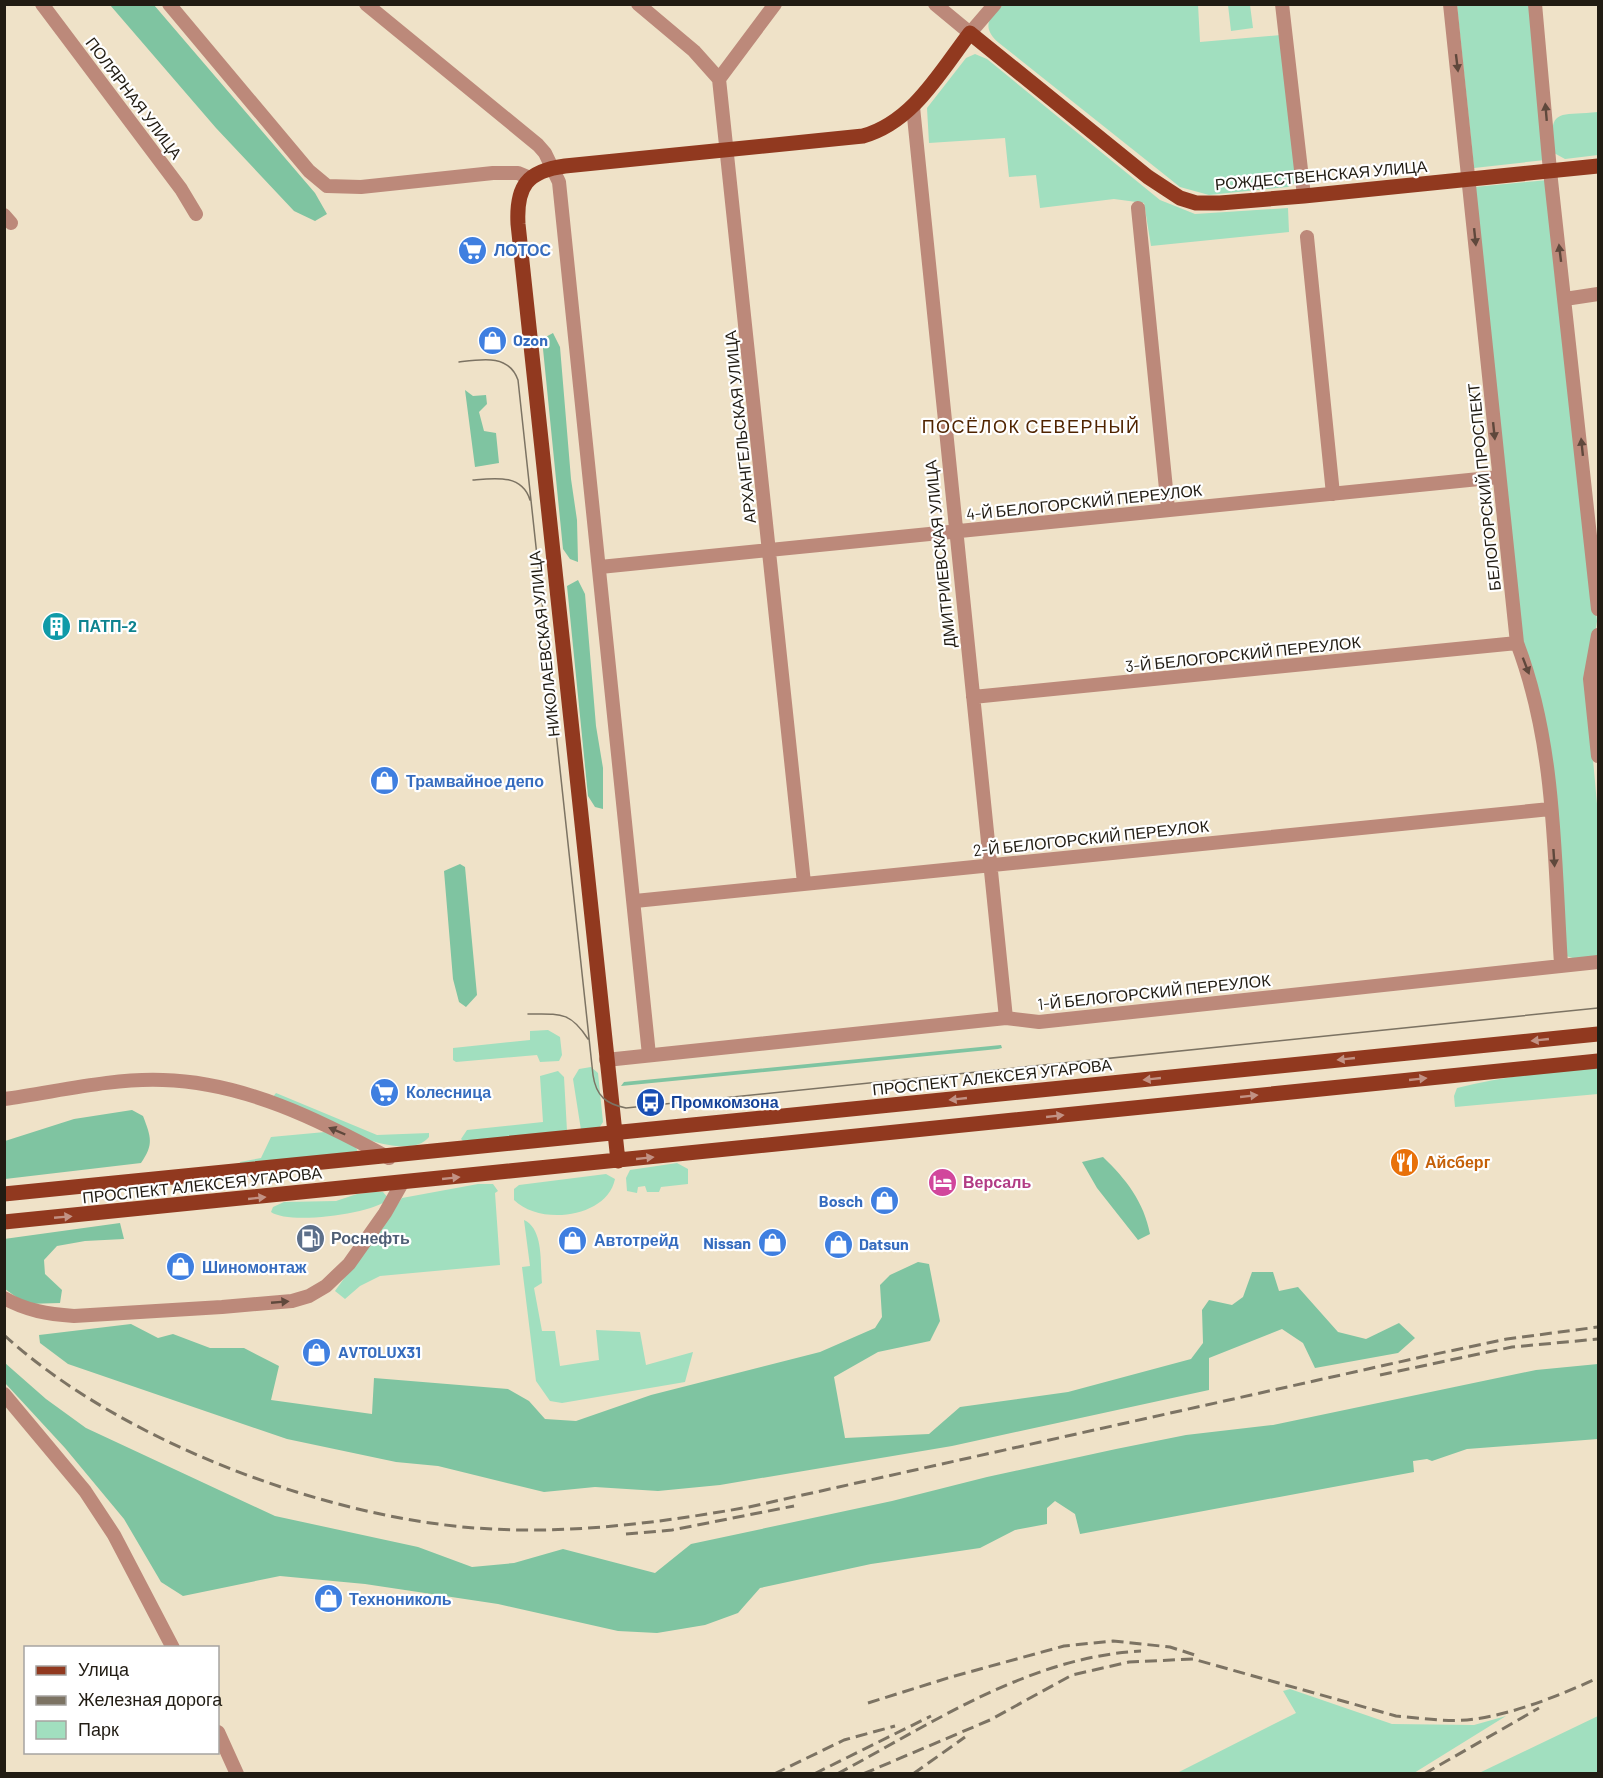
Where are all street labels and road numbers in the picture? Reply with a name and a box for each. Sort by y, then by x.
street label: ПОЛЯРНАЯ УЛИЦА [82,33,187,163]
street label: РОЖДЕСТВЕНСКАЯ УЛИЦА [1214,156,1428,193]
street label: АРХАНГЕЛЬСКАЯ УЛИЦА [720,329,759,524]
street label: БЕЛОГОРСКИЙ ПРОСПЕКТ [1463,382,1504,592]
street label: ДМИТРИЕВСКАЯ УЛИЦА [920,459,959,649]
street label: 4-Й БЕЛОГОРСКИЙ ПЕРЕУЛОК [965,480,1204,523]
street label: НИКОЛАЕВСКАЯ УЛИЦА [524,550,563,738]
street label: 3-Й БЕЛОГОРСКИЙ ПЕРЕУЛОК [1124,632,1362,675]
street label: 2-Й БЕЛОГОРСКИЙ ПЕРЕУЛОК [972,816,1210,859]
street label: 1-Й БЕЛОГОРСКИЙ ПЕРЕУЛОК [1037,970,1272,1013]
street label: ПРОСПЕКТ АЛЕКСЕЯ УГАРОВА [871,1054,1113,1099]
street label: ПРОСПЕКТ АЛЕКСЕЯ УГАРОВА [81,1162,323,1207]

